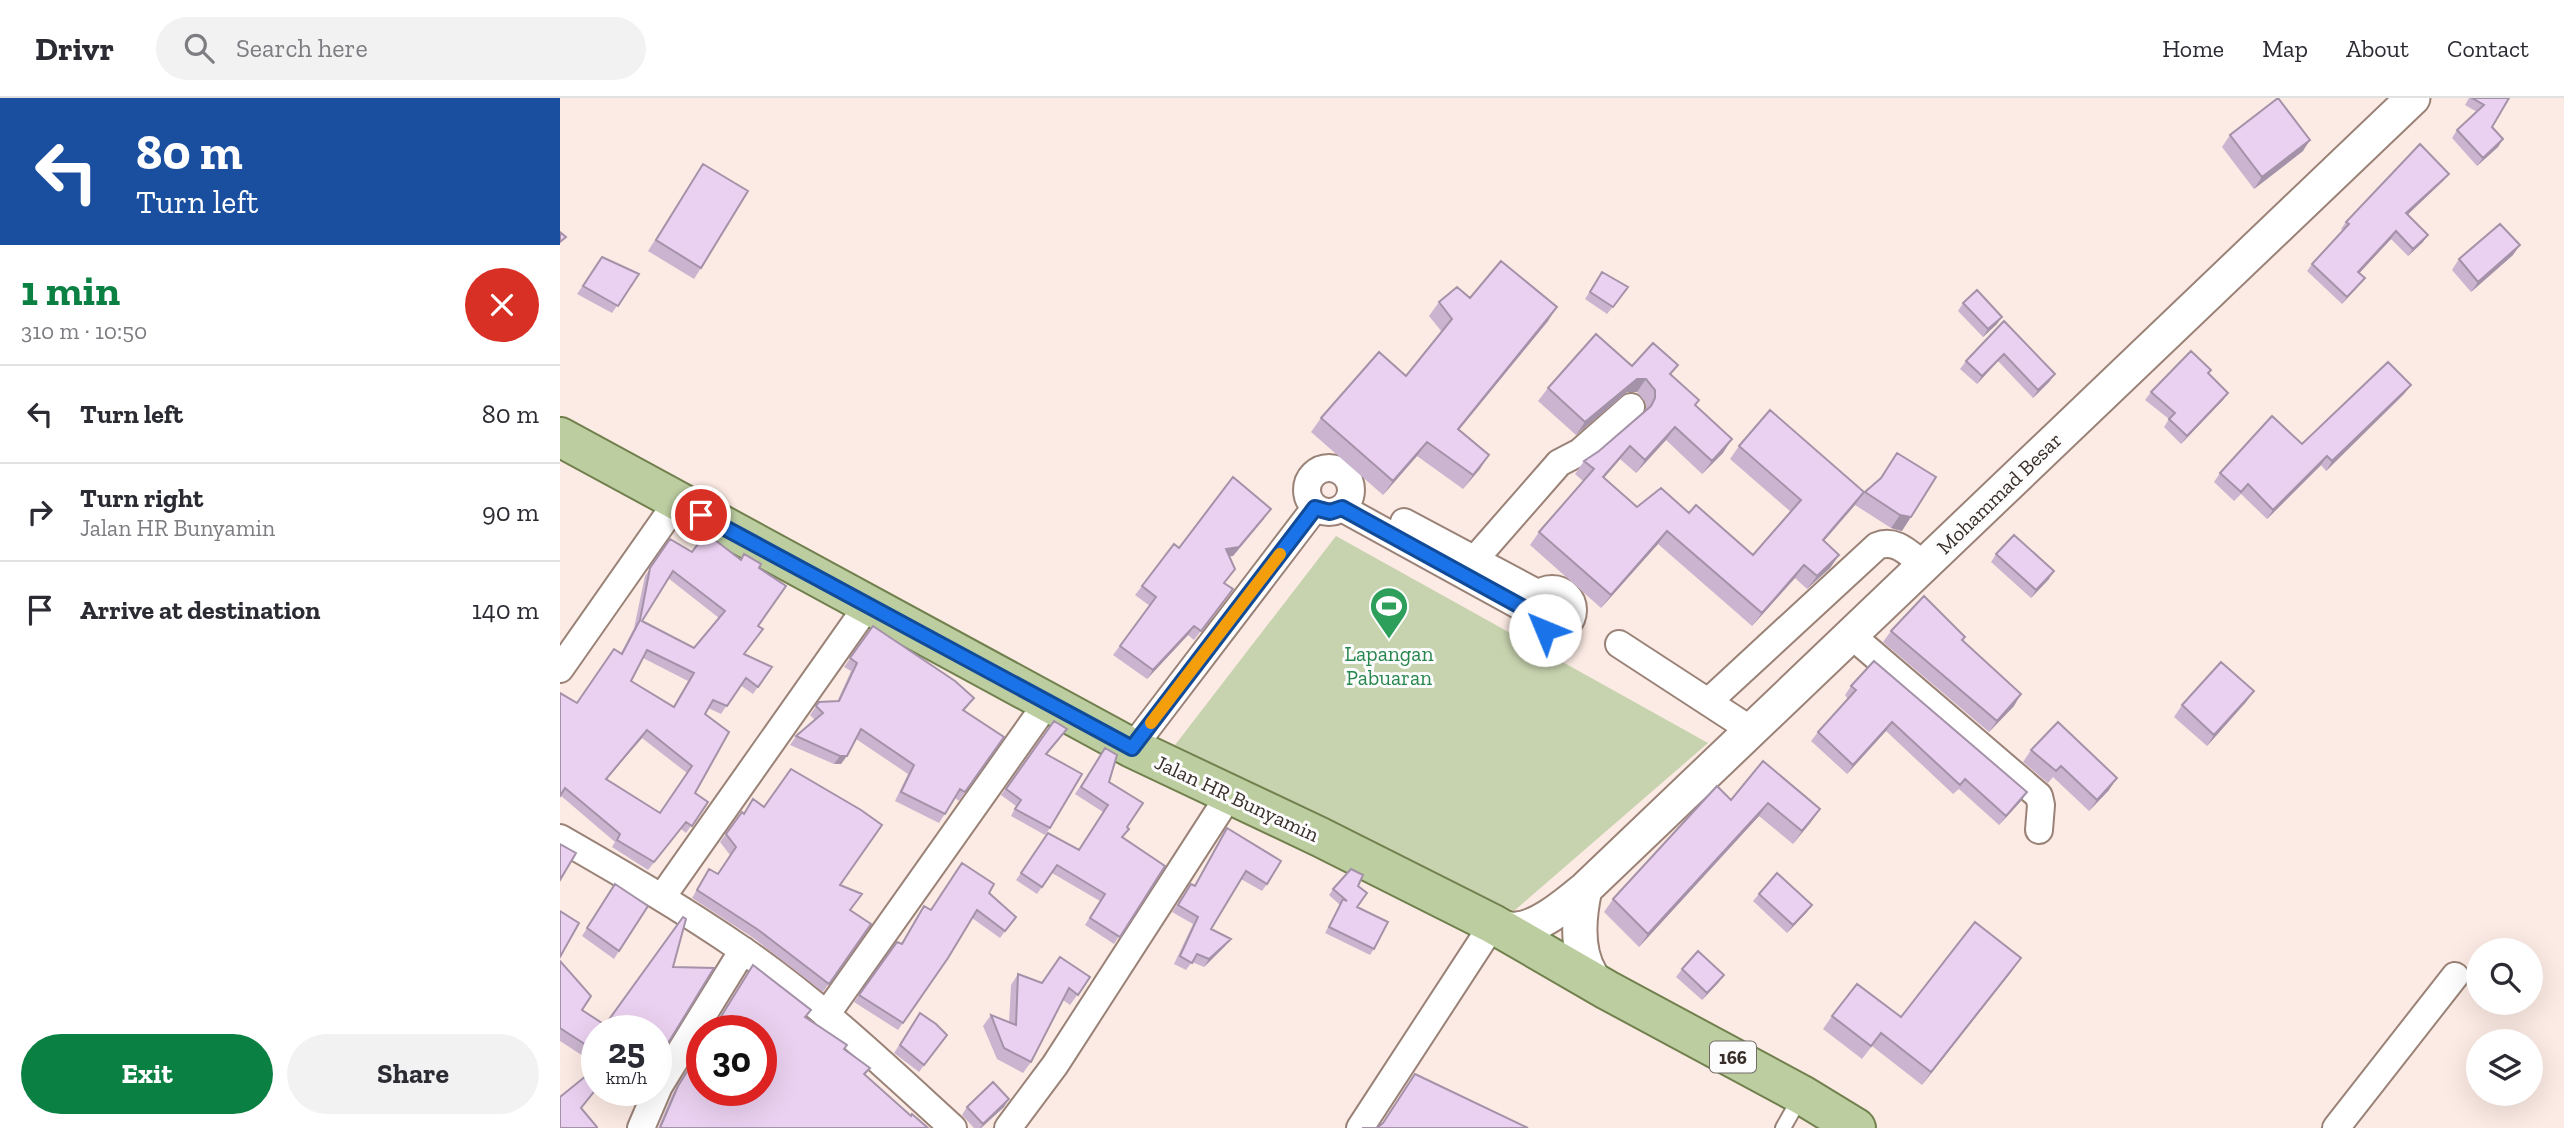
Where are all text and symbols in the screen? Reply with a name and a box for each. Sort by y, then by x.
search box [156,17,646,80]
text: Drivr [35,29,114,68]
icon: search [180,29,218,67]
text: Search here [236,32,368,64]
text: Home [2162,34,2224,63]
text: Map [2262,34,2308,63]
text: About [2346,34,2409,63]
text: Contact [2447,34,2529,63]
text: 80 m [136,123,243,182]
icon: left [21,126,112,217]
text: Turn left [136,183,258,221]
text: 1 min [21,265,120,316]
button: close [465,268,539,342]
text: 310 m · 10:50 [21,317,147,345]
icon: left [21,395,59,433]
text: Turn left [80,398,183,430]
text: 80 m [482,398,539,430]
street label: Mohammad Besar [1931,427,2067,559]
text: Turn right [80,482,203,514]
pin [671,485,731,545]
icon: right [21,493,59,531]
text: 90 m [482,496,539,528]
icon: arrive [682,496,720,534]
text: Jalan HR Bunyamin [80,514,275,542]
sports icon: Lapangan Pabuaran [1368,585,1410,640]
icon: arrive [21,591,59,629]
position arrow [1508,593,1582,667]
text: Arrive at destination [80,594,320,626]
text: 140 m [472,594,539,626]
place label: Lapangan Pabuaran [1345,641,1434,690]
street label: Jalan HR Bunyamin [1151,749,1323,847]
map controls [2466,938,2543,1106]
button: search [2466,938,2543,1015]
speed limit sign: 30 [686,1015,777,1106]
button: layers [2466,1029,2543,1106]
text: 25 [608,1030,645,1072]
button: Exit [21,1034,273,1114]
button: Share [287,1034,539,1114]
road number: 166 [1710,1042,1756,1072]
text: km/h [606,1067,647,1089]

